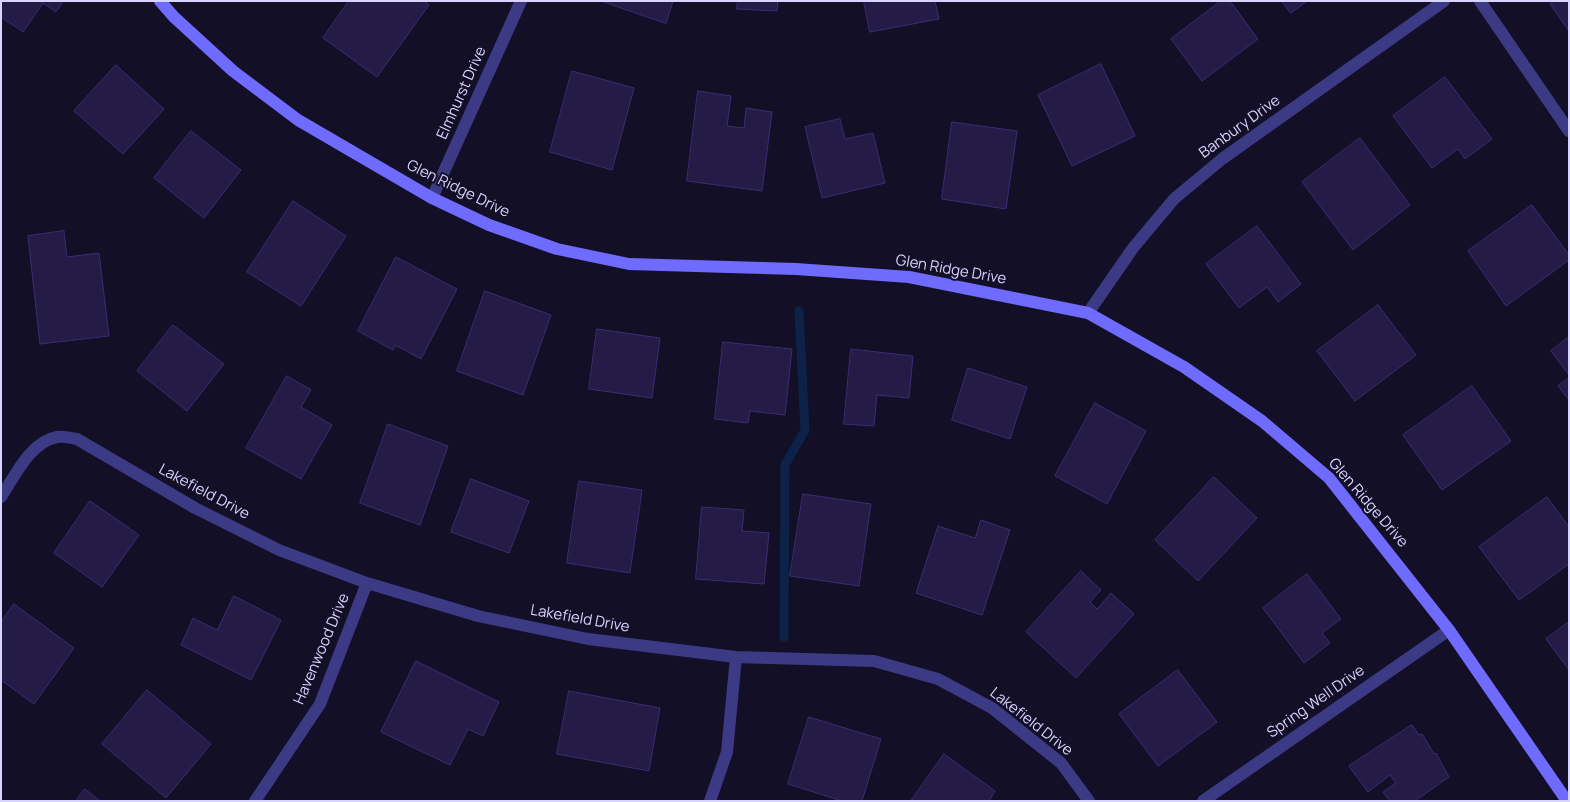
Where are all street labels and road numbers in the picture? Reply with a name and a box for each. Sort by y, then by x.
street label: Elmhurst Drive [434,44,490,142]
street label: Banbury Drive [1196,92,1284,162]
street label: Glen Ridge Drive [404,156,512,222]
street label: Glen Ridge Drive [894,251,1008,289]
street label: Glen Ridge Drive [1324,455,1412,551]
street label: Lakefield Drive [155,461,253,523]
street label: Havenwood Drive [290,591,354,707]
street label: Lakefield Drive [529,601,631,637]
street label: Spring Well Drive [1264,662,1368,742]
street label: Lakefield Drive [986,684,1076,760]

